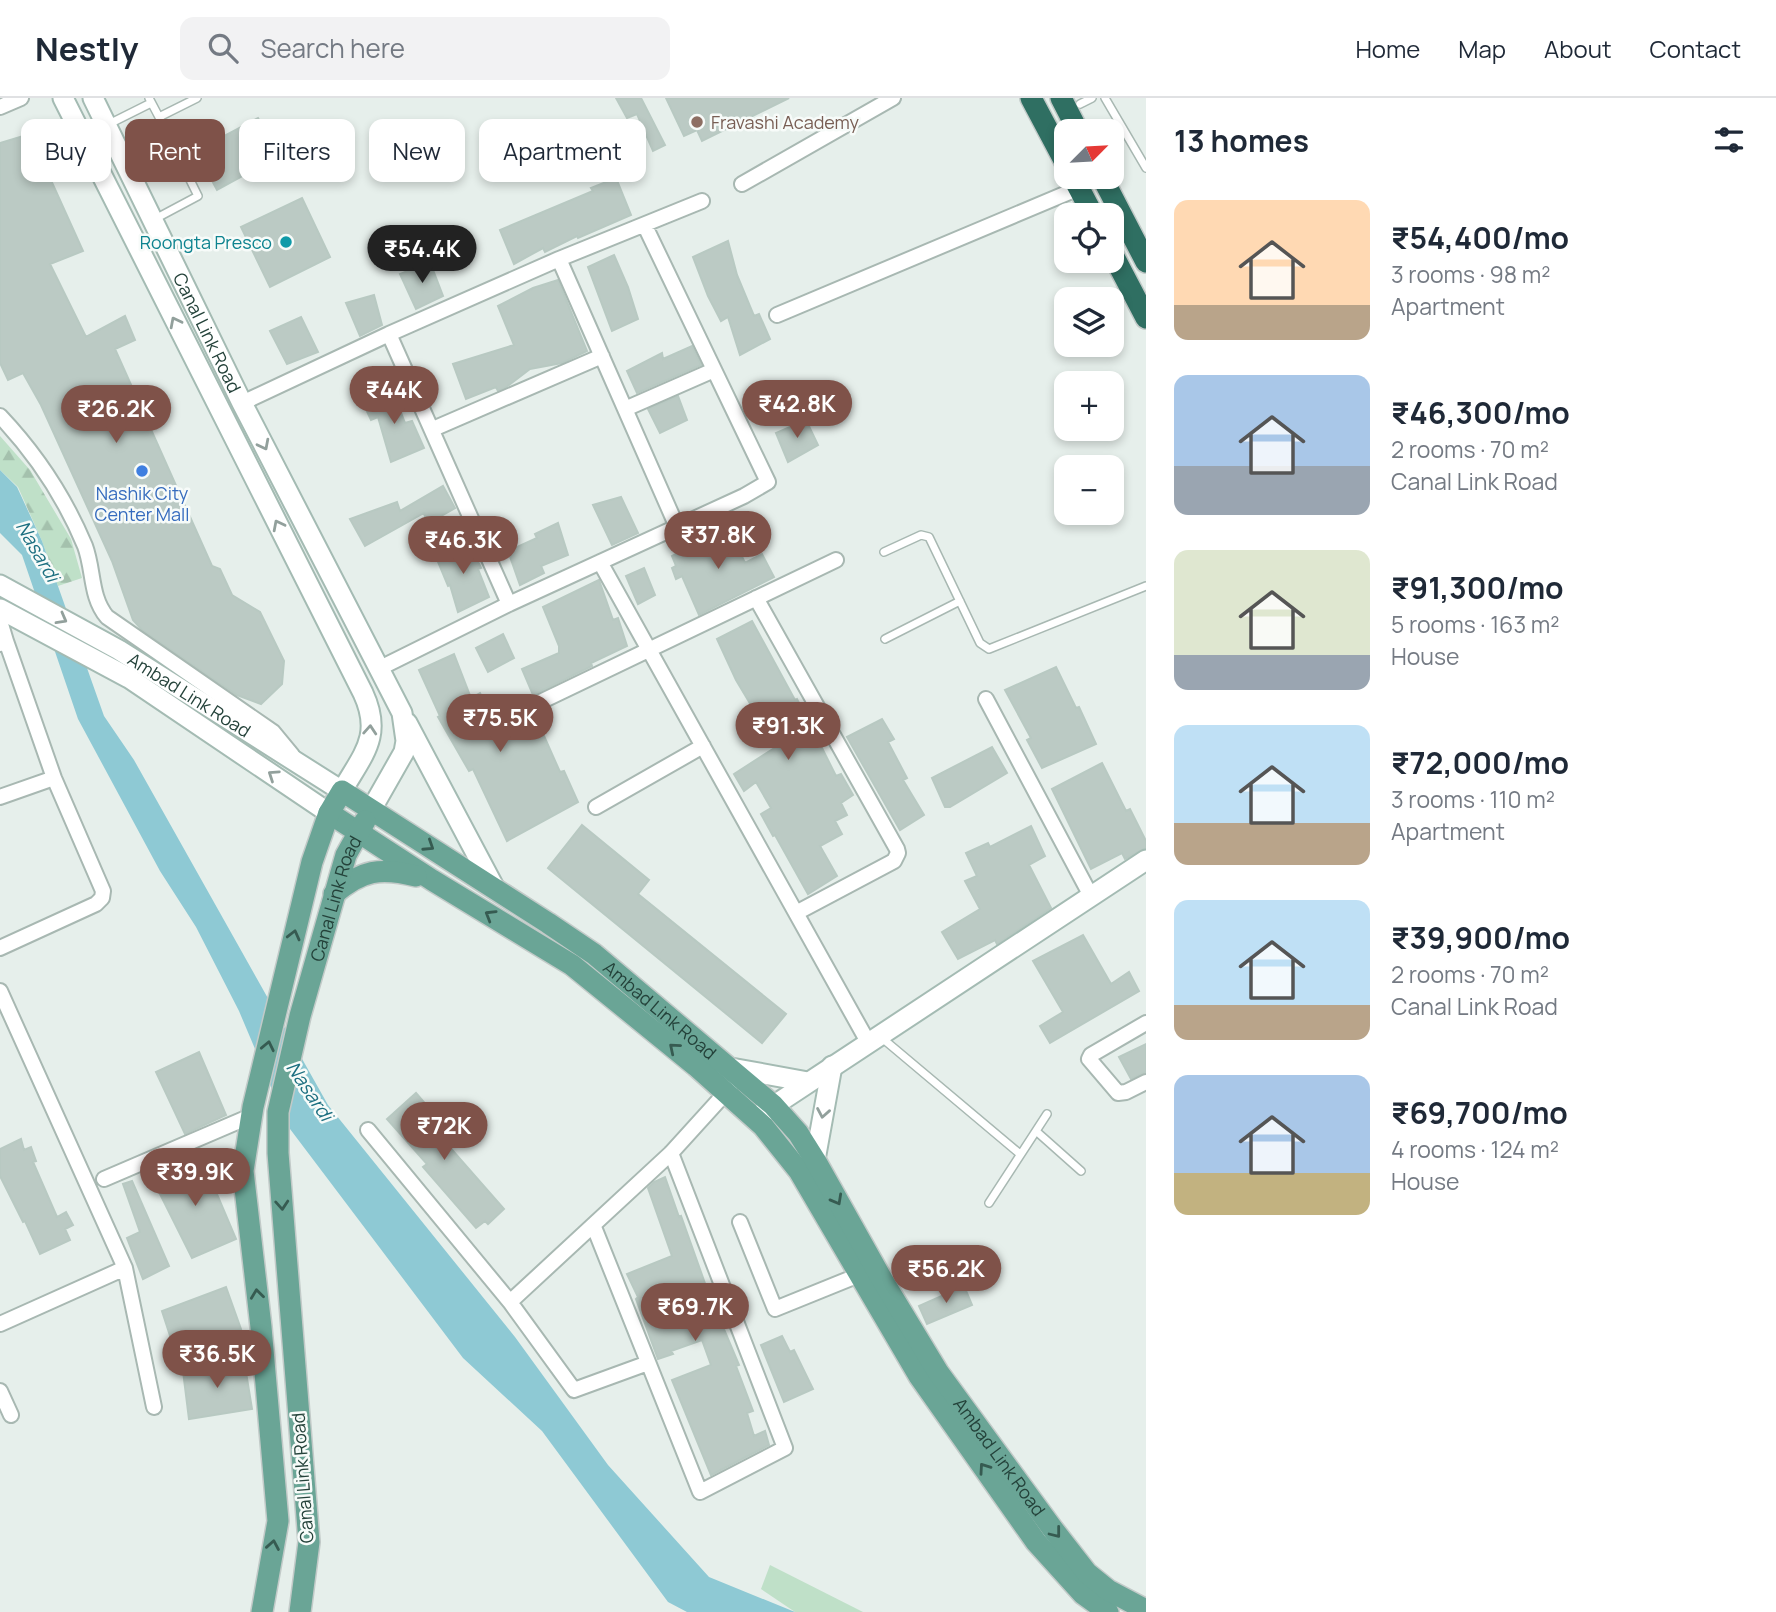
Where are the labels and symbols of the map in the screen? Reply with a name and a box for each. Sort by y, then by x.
place label: Fravashi Academy [711,110,860,134]
marker: Fravashi Academy [689,114,705,130]
north arrow [1054,119,1124,189]
pin: ₹54.4K [365,226,479,285]
place label: Roongta Presco [140,230,272,254]
marker: Roongta Presco [278,234,294,250]
street label: Canal Link Road [168,269,247,397]
one-way arrow [170,317,184,329]
pin: ₹44K [353,366,435,426]
pin: ₹42.8K [740,380,854,440]
pin: ₹26.2K [59,386,173,445]
one-way arrow [255,438,269,450]
marker: Nashik City Center Mall [134,463,150,479]
place label: Nashik City Center Mall [95,481,189,526]
pin: ₹37.8K [661,512,775,571]
water label: Nasardi [10,516,67,588]
pin: ₹46.3K [406,517,520,576]
one-way arrow [272,520,286,532]
one-way arrow [54,610,67,624]
street label: Ambad Link Road [124,647,255,742]
pin: ₹75.5K [443,694,557,754]
pin: ₹91.3K [731,702,845,762]
one-way arrow [362,724,377,735]
one-way arrow [267,771,280,784]
street label: Canal Link Road [304,831,367,964]
one-way arrow [421,838,434,851]
one-way arrow [485,910,498,923]
one-way arrow [286,929,300,941]
street label: Ambad Link Road [599,955,722,1064]
one-way arrow [260,1040,274,1052]
one-way arrow [670,1044,683,1056]
water label: Nasardi [281,1056,341,1128]
pin: ₹72K [403,1102,485,1162]
one-way arrow [817,1107,832,1119]
pin: ₹39.9K [138,1148,252,1208]
one-way arrow [829,1192,842,1205]
one-way arrow [274,1199,289,1210]
pin: ₹56.2K [889,1246,1003,1305]
pin: ₹69.7K [638,1284,752,1343]
one-way arrow [250,1288,265,1300]
pin: ₹36.5K [160,1330,274,1390]
street label: Ambad Link Road [949,1393,1051,1521]
street label: Canal Link Road [285,1412,319,1544]
one-way arrow [980,1463,992,1476]
one-way arrow [1047,1525,1060,1538]
one-way arrow [265,1539,280,1551]

